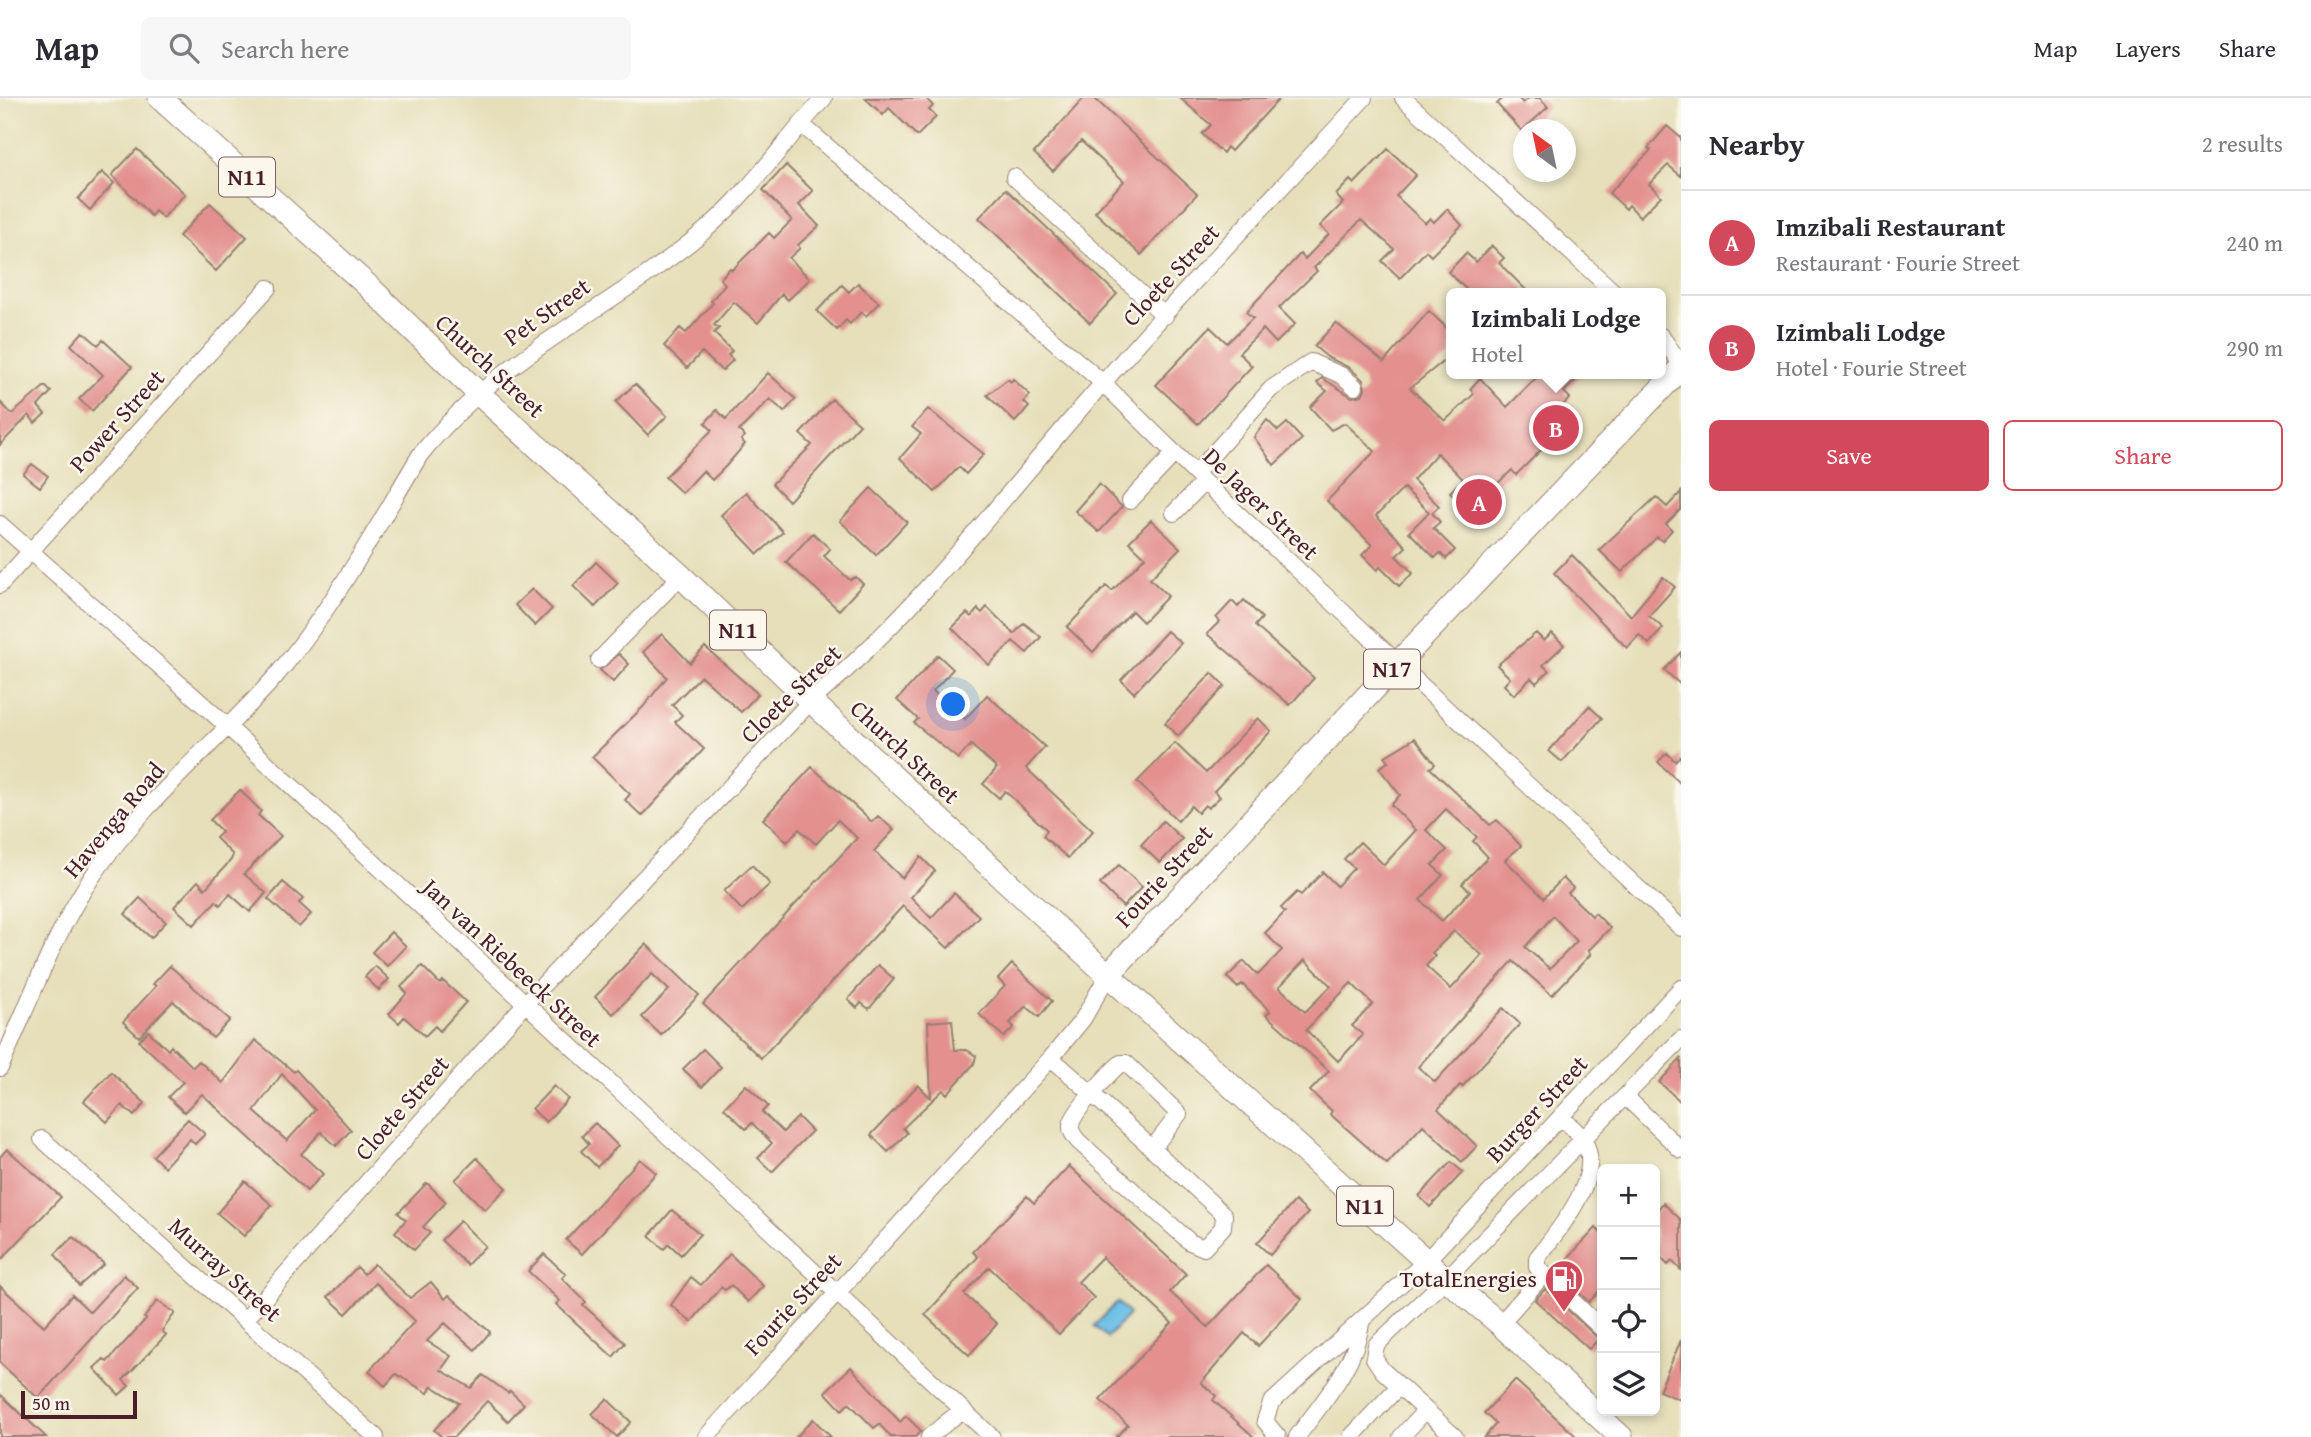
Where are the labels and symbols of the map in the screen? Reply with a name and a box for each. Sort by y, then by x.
north arrow [1513,119,1576,182]
road number: N11 [219,158,275,197]
street label: Cloete Street [1114,215,1228,334]
street label: Pet Street [496,269,598,354]
street label: Church Street [428,306,553,426]
street label: Power Street [61,361,173,480]
pin: B [1533,402,1579,454]
street label: De Jager Street [1196,439,1328,568]
pin: A [1456,476,1502,528]
road number: N11 [710,610,766,650]
street label: Cloete Street [732,636,850,751]
road number: N17 [1364,650,1420,688]
your location [936,687,970,721]
street label: Church Street [843,692,968,812]
street label: Havenga Road [55,754,173,885]
street label: Fourie Street [1107,816,1221,935]
street label: Jan van Riebeeck Street [412,868,610,1056]
street label: Cloete Street [346,1047,457,1168]
street label: Burger Street [1478,1047,1596,1170]
road number: N11 [1337,1186,1393,1226]
street label: Murray Street [161,1209,290,1330]
street label: Fourie Street [736,1244,850,1363]
fuel station icon: TotalEnergies [1543,1258,1585,1313]
place label: TotalEnergies [1399,1261,1537,1296]
scale bar [21,1388,136,1420]

